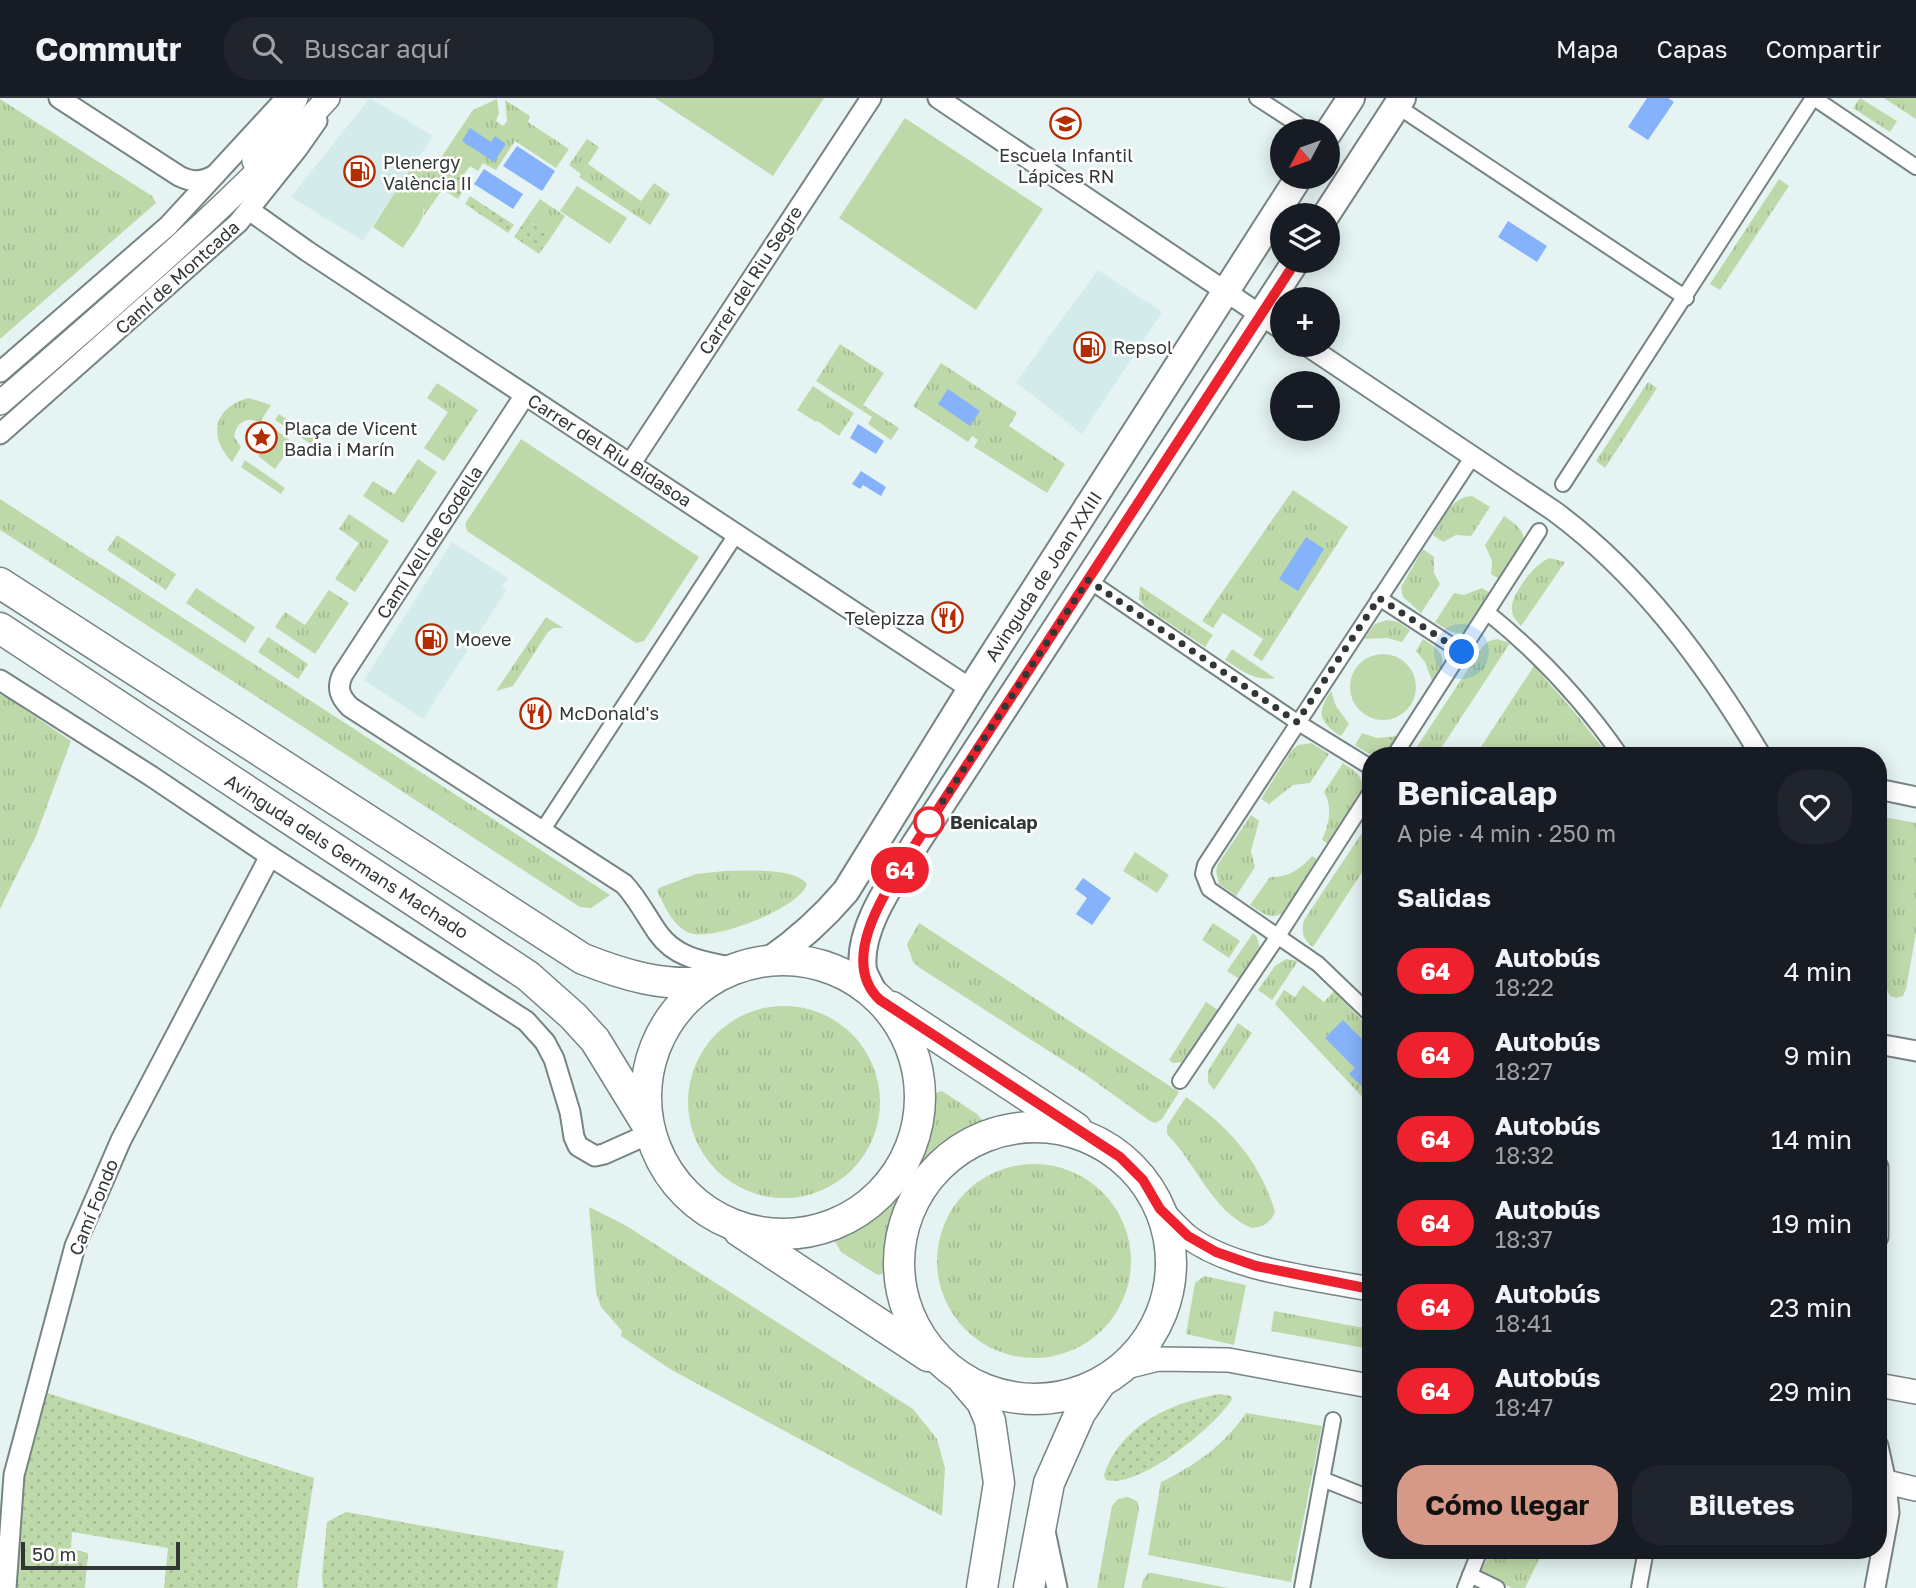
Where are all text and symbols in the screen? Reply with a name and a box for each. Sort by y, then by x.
search box [224,17,714,80]
text: Commutr [35,29,182,68]
icon: search [248,29,286,67]
text: Buscar aquí [304,33,450,64]
text: Mapa [1556,34,1619,63]
text: Capas [1657,34,1727,63]
text: Compartir [1765,34,1881,63]
school or university icon: Escuela Infantil Lápices RN [1049,107,1083,141]
north arrow [1270,119,1340,189]
map controls [1270,119,1340,441]
place label: Escuela Infantil Lápices RN [999,144,1133,187]
place label: Plenergy València II [383,151,472,194]
fuel station icon: Plenergy València II [343,155,377,189]
street label: Carrer del Riu Segre [694,202,806,358]
button: layers [1270,203,1340,273]
street label: Camí de Montcada [110,216,244,338]
button: + [1270,287,1340,357]
fuel station icon: Repsol [1073,330,1107,364]
place label: Repsol [1113,336,1173,358]
button: − [1270,371,1340,441]
street label: Carrer del Riu Bidasoa [524,389,696,511]
place label: Plaça de Vicent Badia i Marín [284,417,417,460]
place icon: Plaça de Vicent Badia i Marín [244,421,278,455]
street label: Camí Vell de Godella [371,461,487,623]
street label: Avinguda de Joan XXIII [980,487,1106,665]
restaurant icon: Telepizza [931,601,965,635]
place label: Telepizza [844,607,925,629]
fuel station icon: Moeve [415,622,449,656]
place label: Moeve [455,628,512,650]
your location [1444,634,1479,669]
restaurant icon: McDonald's [519,696,553,730]
place label: McDonald's [559,702,659,724]
street label: Avinguda dels Germans Machado [221,769,473,943]
button: heart [1778,770,1852,844]
text: Benicalap [1397,773,1557,812]
marker: Benicalap [914,807,944,837]
place label: Benicalap [950,811,1037,833]
text: A pie · 4 min · 250 m [1397,819,1616,847]
line badge: 64 [869,847,932,893]
text: 64 [885,855,915,884]
text: Salidas [1397,882,1491,913]
text: Autobús [1495,942,1601,973]
text: 64 [1420,956,1451,985]
text: 4 min [1784,956,1852,987]
text: 18:22 [1495,973,1554,1001]
text: Autobús [1495,1026,1601,1057]
text: 64 [1420,1040,1451,1069]
text: 9 min [1784,1040,1852,1071]
text: 18:27 [1495,1057,1553,1085]
text: Autobús [1495,1110,1601,1141]
text: 64 [1420,1124,1451,1153]
text: 14 min [1771,1124,1852,1155]
text: 18:32 [1495,1141,1554,1169]
street label: Camí Fondo [64,1156,122,1258]
text: Autobús [1495,1194,1601,1225]
text: 64 [1420,1208,1451,1237]
text: 19 min [1771,1208,1852,1239]
text: 18:37 [1495,1225,1553,1253]
text: Autobús [1495,1278,1601,1309]
text: 64 [1420,1292,1451,1321]
text: 23 min [1769,1292,1852,1323]
text: 18:41 [1495,1309,1552,1337]
text: Autobús [1495,1362,1601,1393]
text: 64 [1420,1376,1451,1405]
text: 29 min [1769,1376,1852,1407]
text: 18:47 [1495,1393,1553,1421]
button: Cómo llegar [1397,1465,1618,1545]
button: Billetes [1632,1465,1852,1545]
scale bar [21,1539,180,1571]
text: 50 m [32,1542,76,1565]

